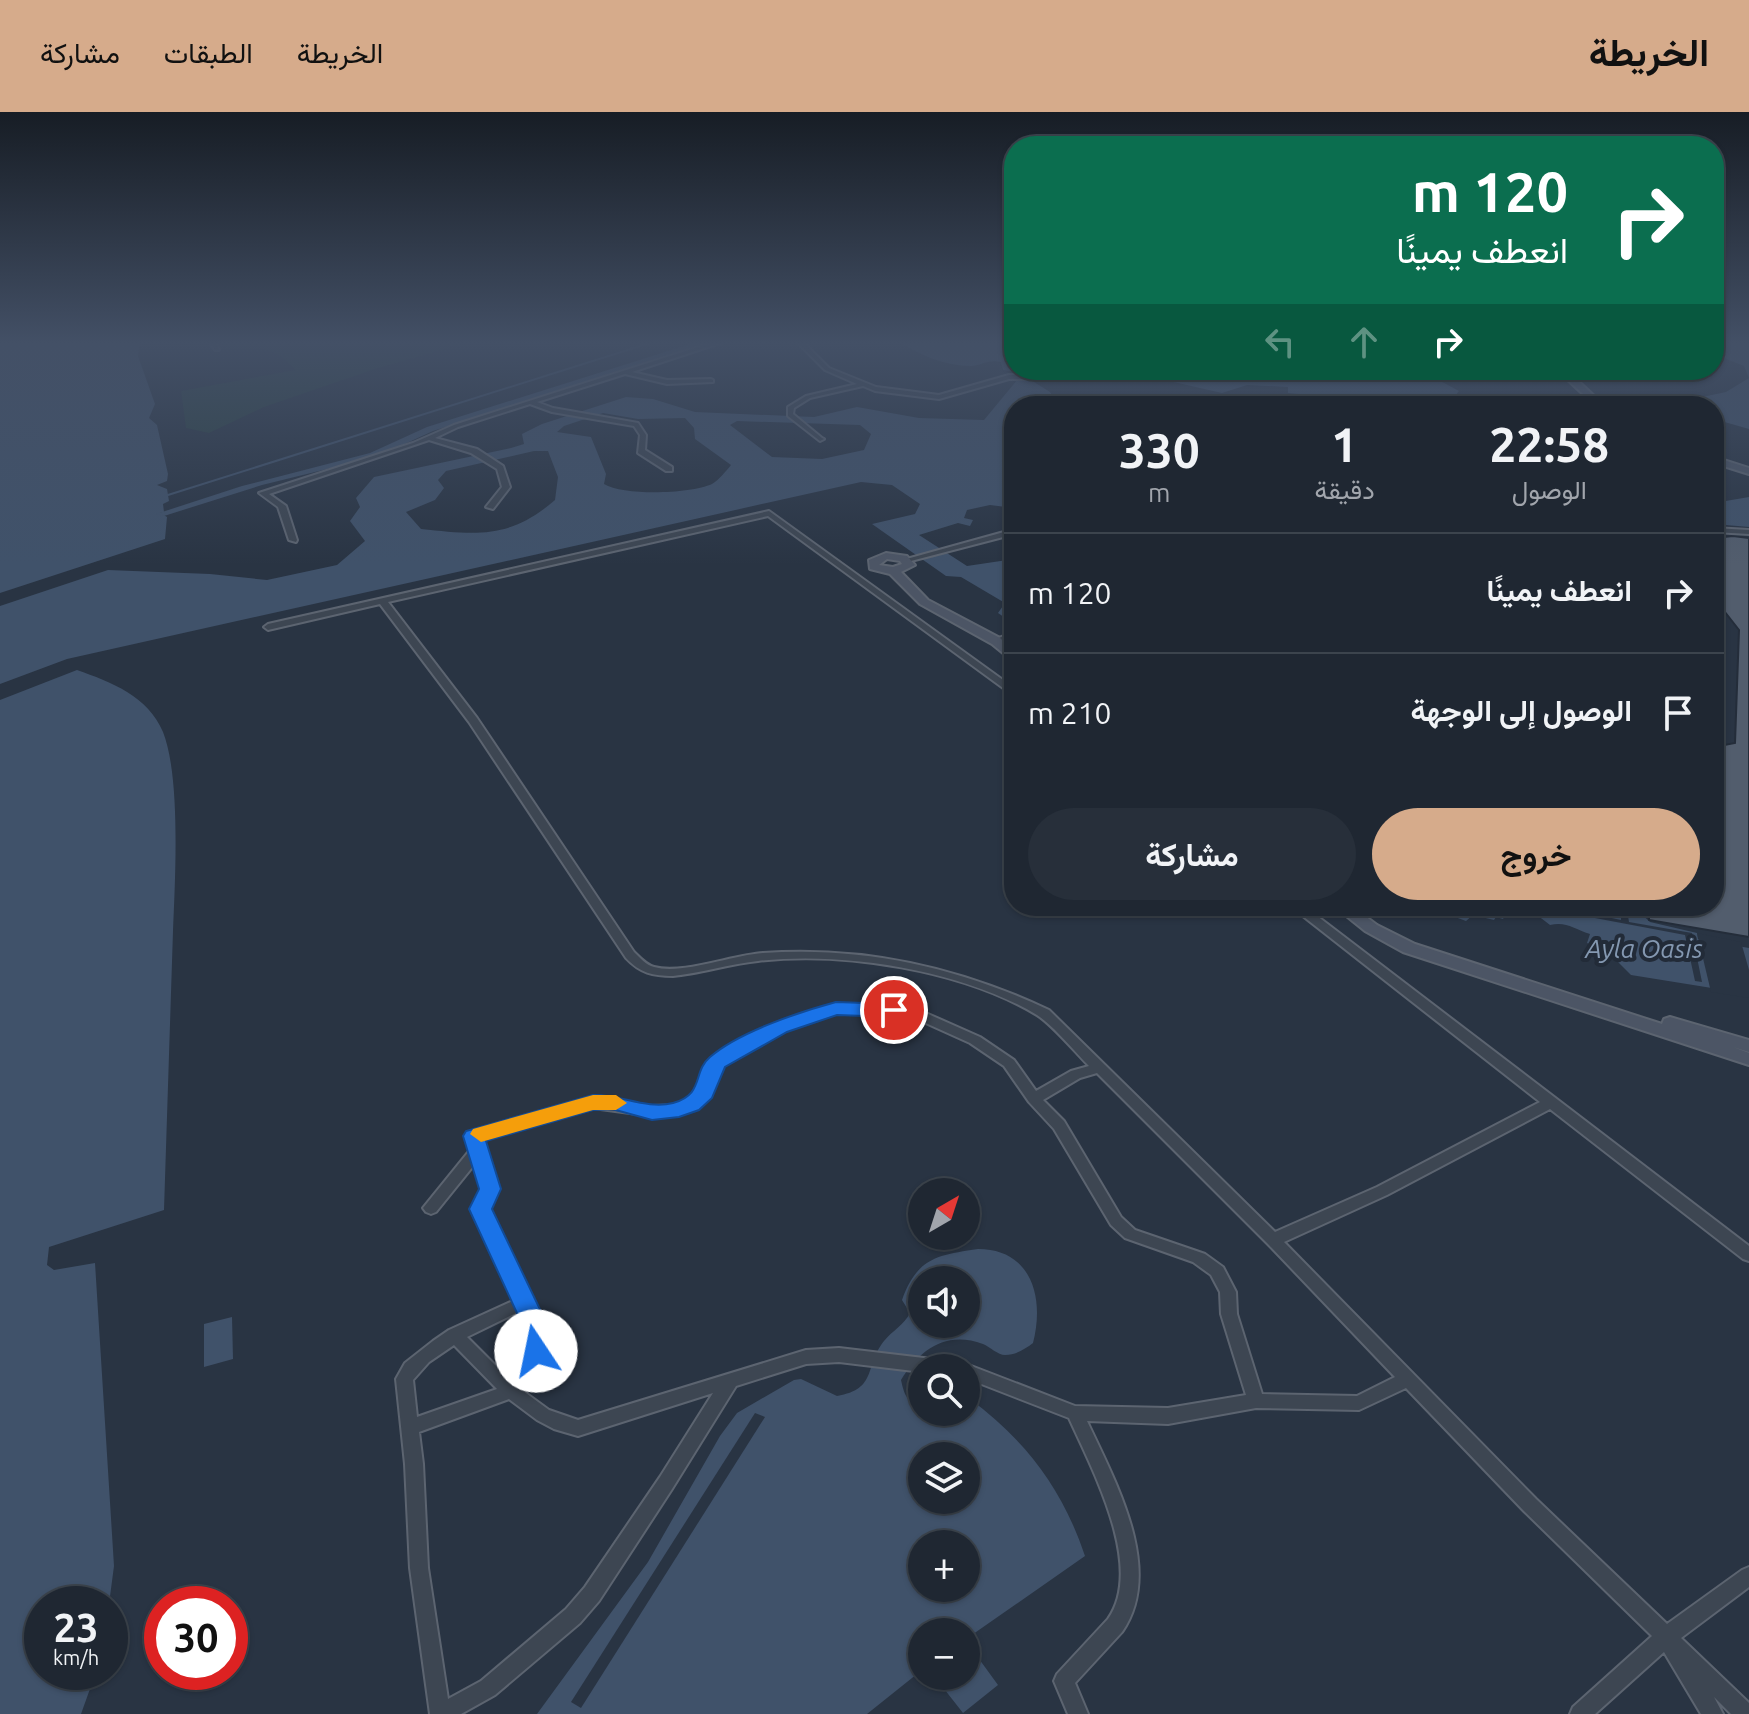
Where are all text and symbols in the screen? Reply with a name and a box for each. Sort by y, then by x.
text: الخريطة [1589,31,1709,73]
text: مشاركة [40,37,120,68]
text: الطبقات [164,37,253,68]
text: الخريطة [297,37,383,68]
text: 120 m [1412,160,1568,223]
icon: right [1596,168,1700,272]
text: انعطف يمينًا [1396,229,1568,270]
icon: left [1258,320,1302,364]
icon: ahead [1342,320,1386,364]
icon: right [1426,320,1470,364]
text: 1 [1331,417,1358,471]
text: 22:58 [1489,417,1609,471]
text: 330 [1119,423,1200,477]
text: دقيقة [1314,475,1375,504]
text: الوصول [1512,475,1587,504]
text: m [1148,478,1170,507]
icon: right [1656,571,1700,615]
text: انعطف يمينًا [1487,573,1632,607]
text: 120 m [1028,576,1112,610]
icon: arrive [1656,691,1700,735]
text: الوصول إلى الوجهة [1410,693,1632,727]
text: 210 m [1028,696,1112,730]
button: مشاركة [1028,808,1356,900]
button: خروج [1372,808,1700,900]
water label: Ayla Oasis [1583,934,1703,963]
pin [860,976,928,1044]
icon: arrive [872,988,916,1032]
north arrow [908,1178,980,1250]
map controls [908,1178,980,1690]
button: sound [908,1266,980,1338]
position arrow [494,1309,578,1393]
button: search [908,1354,980,1426]
button: layers [908,1442,980,1514]
button: + [908,1530,980,1602]
speed limit sign: 30 [144,1586,248,1690]
text: 23 [53,1605,99,1650]
button: − [908,1618,980,1690]
text: km/h [53,1646,99,1669]

